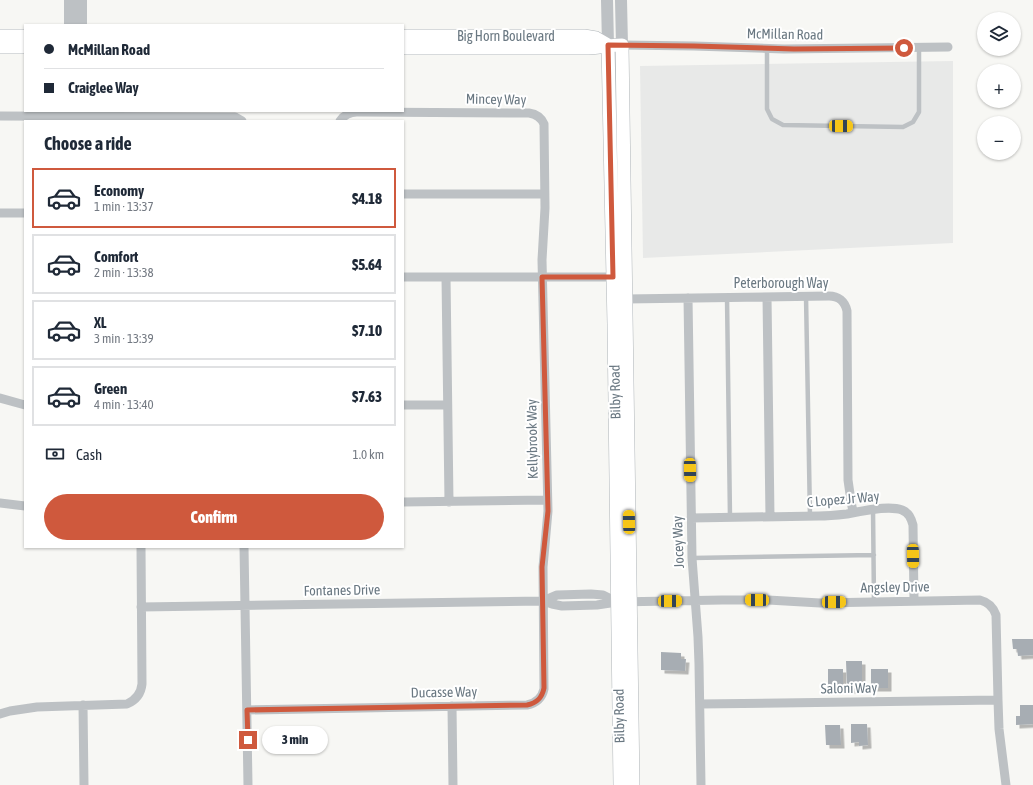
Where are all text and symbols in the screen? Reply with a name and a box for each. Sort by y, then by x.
map controls [977,12,1021,160]
button: layers [977,12,1021,56]
street label: McMillan Road [747,25,823,43]
street label: Big Horn Boulevard [457,28,555,44]
route start [895,39,913,57]
text: McMillan Road [68,41,150,58]
button: + [977,64,1021,108]
text: Craiglee Way [68,79,139,96]
street label: Mincey Way [466,90,527,108]
button: − [977,116,1021,160]
car [829,120,853,132]
text: Choose a ride [44,133,132,154]
icon: car [46,180,82,216]
text: Economy [94,182,144,199]
text: $4.18 [352,190,382,207]
text: 1 min · 13:37 [94,199,154,214]
icon: car [46,246,82,282]
text: Comfort [94,248,138,265]
text: $5.64 [352,256,382,273]
text: 2 min · 13:38 [94,265,154,280]
street label: Peterborough Way [734,275,829,291]
icon: car [46,312,82,348]
text: XL [94,314,107,331]
text: $7.10 [352,322,382,339]
text: 3 min · 13:39 [94,331,154,346]
street label: Bilby Road [607,365,623,419]
icon: car [46,378,82,414]
text: Green [94,380,127,397]
text: $7.63 [352,388,382,405]
text: 4 min · 13:40 [94,397,154,412]
street label: Kellybrook Way [523,399,541,479]
icon: cash [44,443,66,465]
text: Cash [76,446,102,463]
text: 1.0 km [353,447,384,462]
car [684,458,696,482]
street label: C Lopez Jr Way [806,488,880,510]
button: Confirm [44,494,384,540]
car [623,510,635,534]
street label: Jocey Way [669,515,687,568]
car [907,544,919,568]
street label: Angsley Drive [860,578,930,596]
street label: Fontanes Drive [304,581,380,599]
car [745,594,769,606]
car [658,595,682,607]
car [822,596,846,608]
street label: Saloni Way [821,680,878,696]
street label: Ducasse Way [411,683,478,701]
street label: Bilby Road [611,689,627,743]
callout: 3 min [262,726,328,754]
route end [239,731,257,749]
text: 3 min [282,732,308,747]

